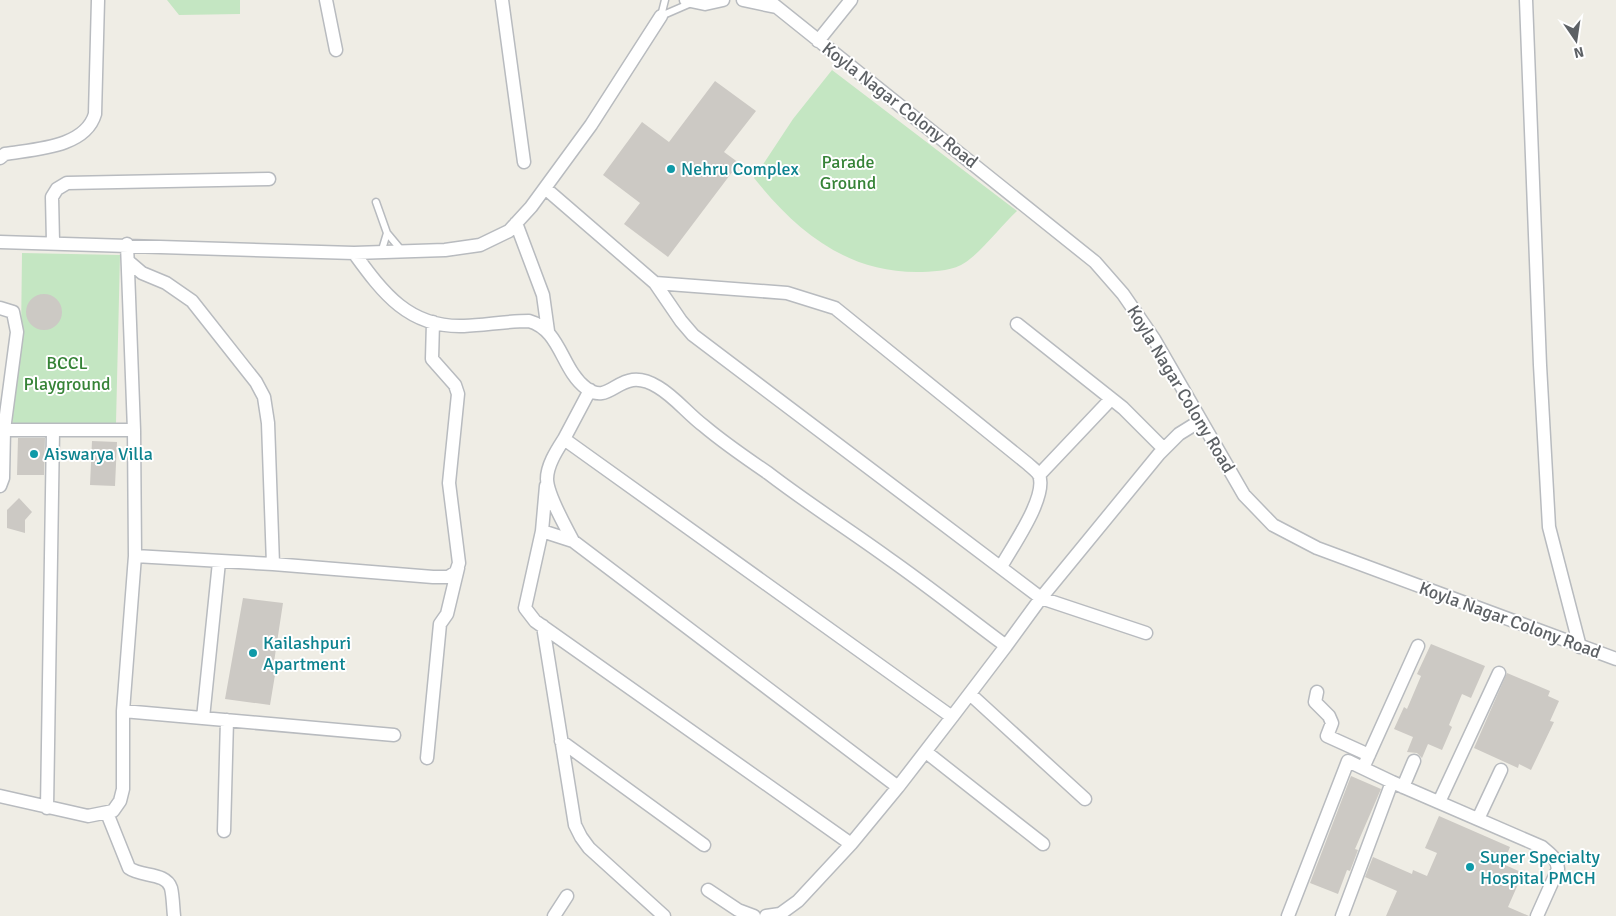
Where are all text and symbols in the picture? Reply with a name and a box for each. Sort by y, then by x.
north arrow [1551,15,1601,65]
street label: Koyla Nagar Colony Road [818,37,982,173]
text: N [1572,43,1585,62]
park label: Parade Ground [820,151,876,194]
place label: Nehru Complex [681,158,800,180]
marker: Nehru Complex [665,163,677,175]
street label: Koyla Nagar Colony Road [1122,301,1240,477]
park label: BCCL Playground [23,352,111,395]
place label: Aiswarya Villa [44,443,153,465]
marker: Aiswarya Villa [28,448,40,460]
street label: Koyla Nagar Colony Road [1416,577,1604,663]
place label: Kailashpuri Apartment [263,632,351,675]
marker: Kailashpuri Apartment [247,647,259,659]
place label: Super Specialty Hospital PMCH [1480,846,1601,889]
marker: Super Specialty Hospital PMCH [1464,861,1476,873]

